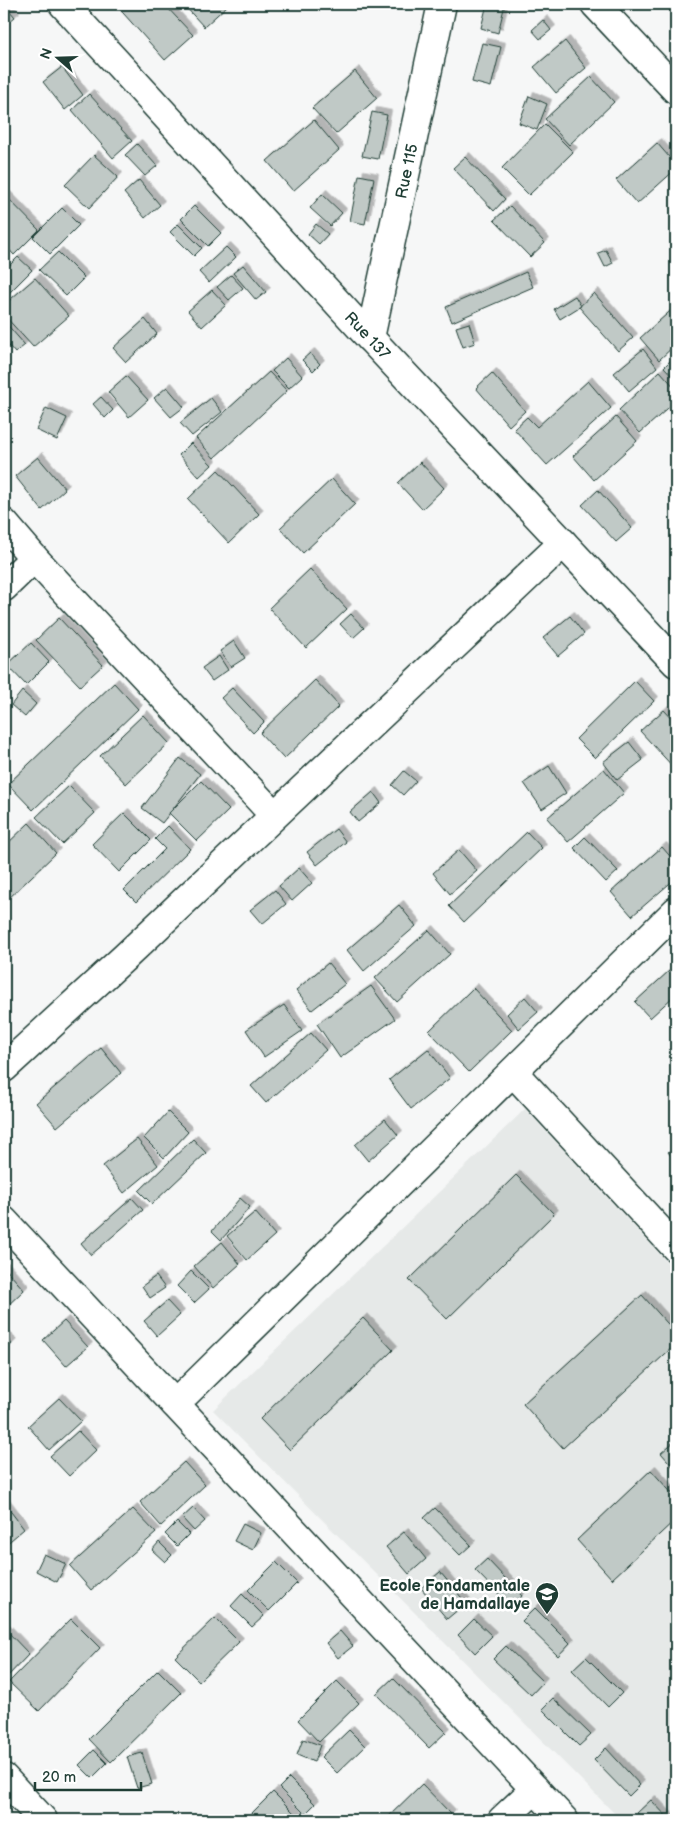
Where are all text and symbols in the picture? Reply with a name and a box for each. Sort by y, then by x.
north arrow [32,32,82,82]
text: N [36,46,56,62]
street label: Rue 115 [392,142,423,201]
street label: Rue 137 [340,308,394,364]
place label: Ecole Fondamentale de Hamdallaye [379,1577,530,1614]
school or university icon: Ecole Fondamentale de Hamdallaye [534,1581,560,1615]
scale bar [35,1759,141,1791]
text: 20 m [42,1768,76,1787]

